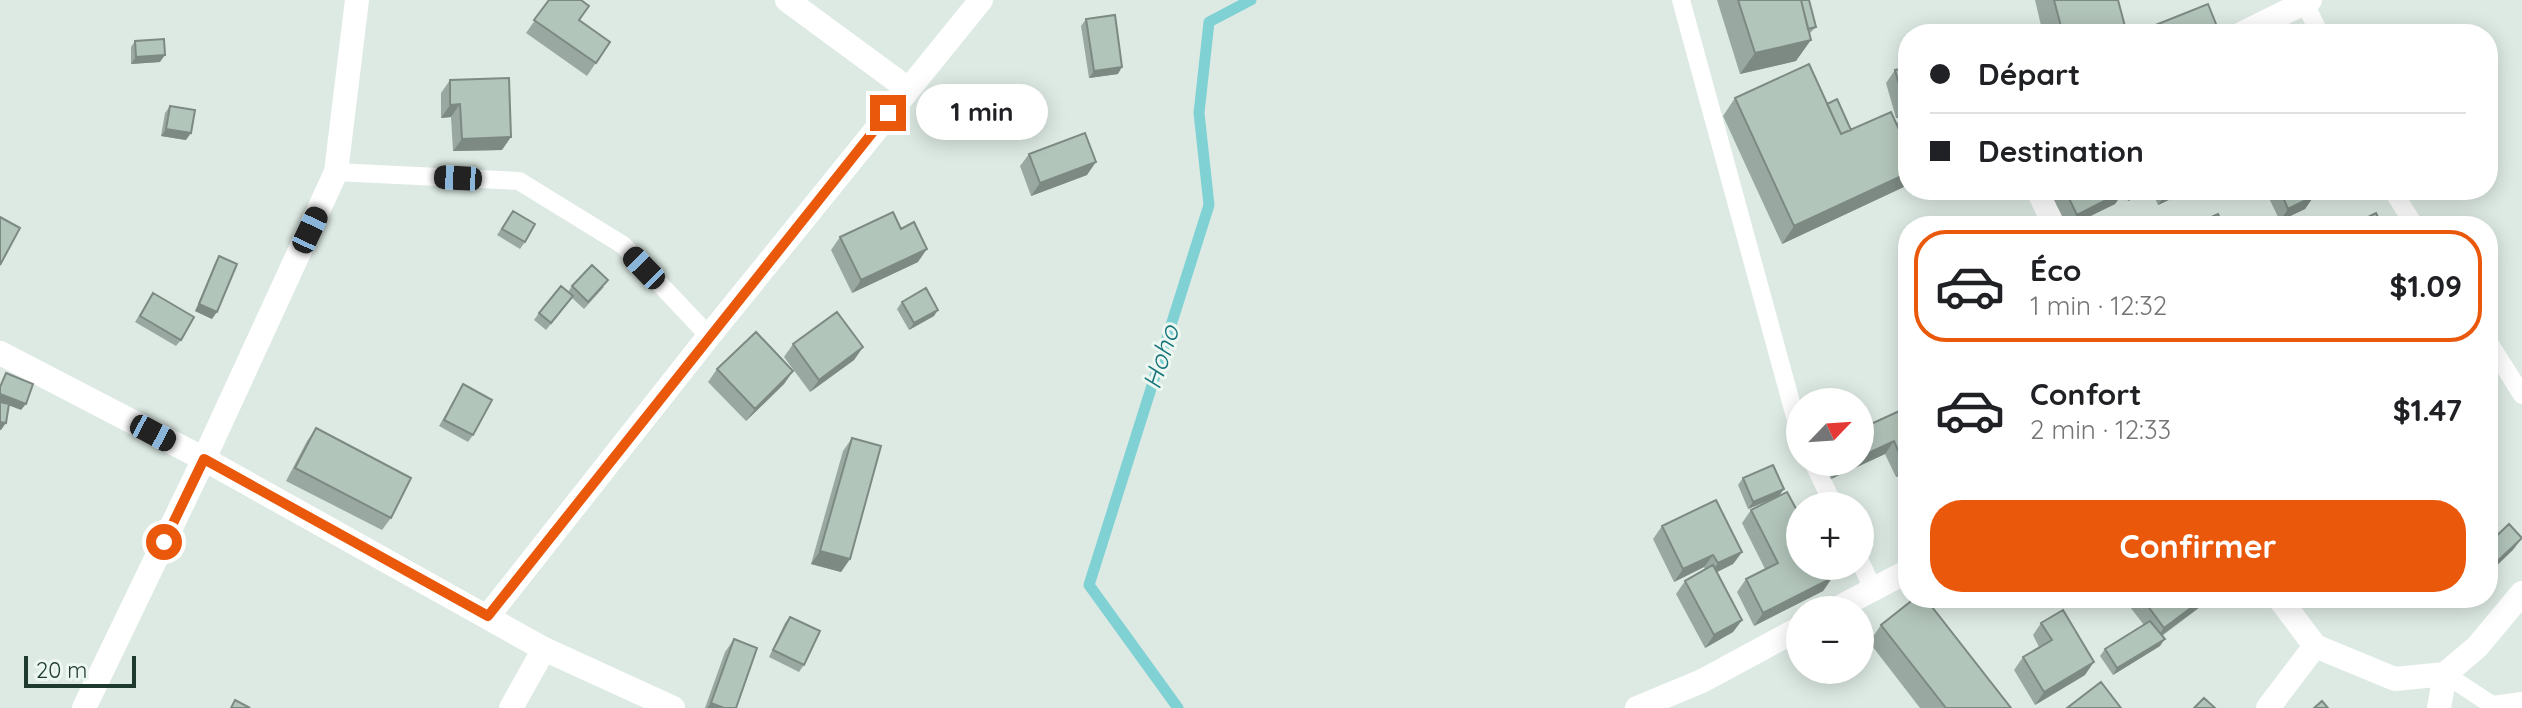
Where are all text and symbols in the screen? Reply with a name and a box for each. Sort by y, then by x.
text: Départ [1978,55,2080,93]
callout: 1 min [916,85,1048,141]
route end [870,95,906,131]
text: 1 min [951,95,1014,128]
text: Destination [1978,132,2144,170]
car [433,165,483,191]
car [289,203,331,257]
car [619,242,669,294]
icon: car [1934,250,2006,322]
text: Éco [2030,251,2081,289]
text: $1.09 [2389,267,2462,305]
text: 1 min · 12:32 [2030,289,2167,322]
water label: Hoho [1135,320,1187,393]
icon: car [1934,374,2006,446]
text: Confort [2030,375,2142,413]
north arrow [1786,388,1874,476]
map controls [1786,388,1874,684]
text: $1.47 [2393,391,2462,429]
car [126,411,180,455]
text: 2 min · 12:33 [2030,413,2171,446]
button: + [1786,492,1874,580]
button: Confirmer [1930,500,2466,592]
route start [146,524,182,560]
button: − [1786,596,1874,684]
scale bar [24,652,136,688]
text: 20 m [36,656,87,684]

